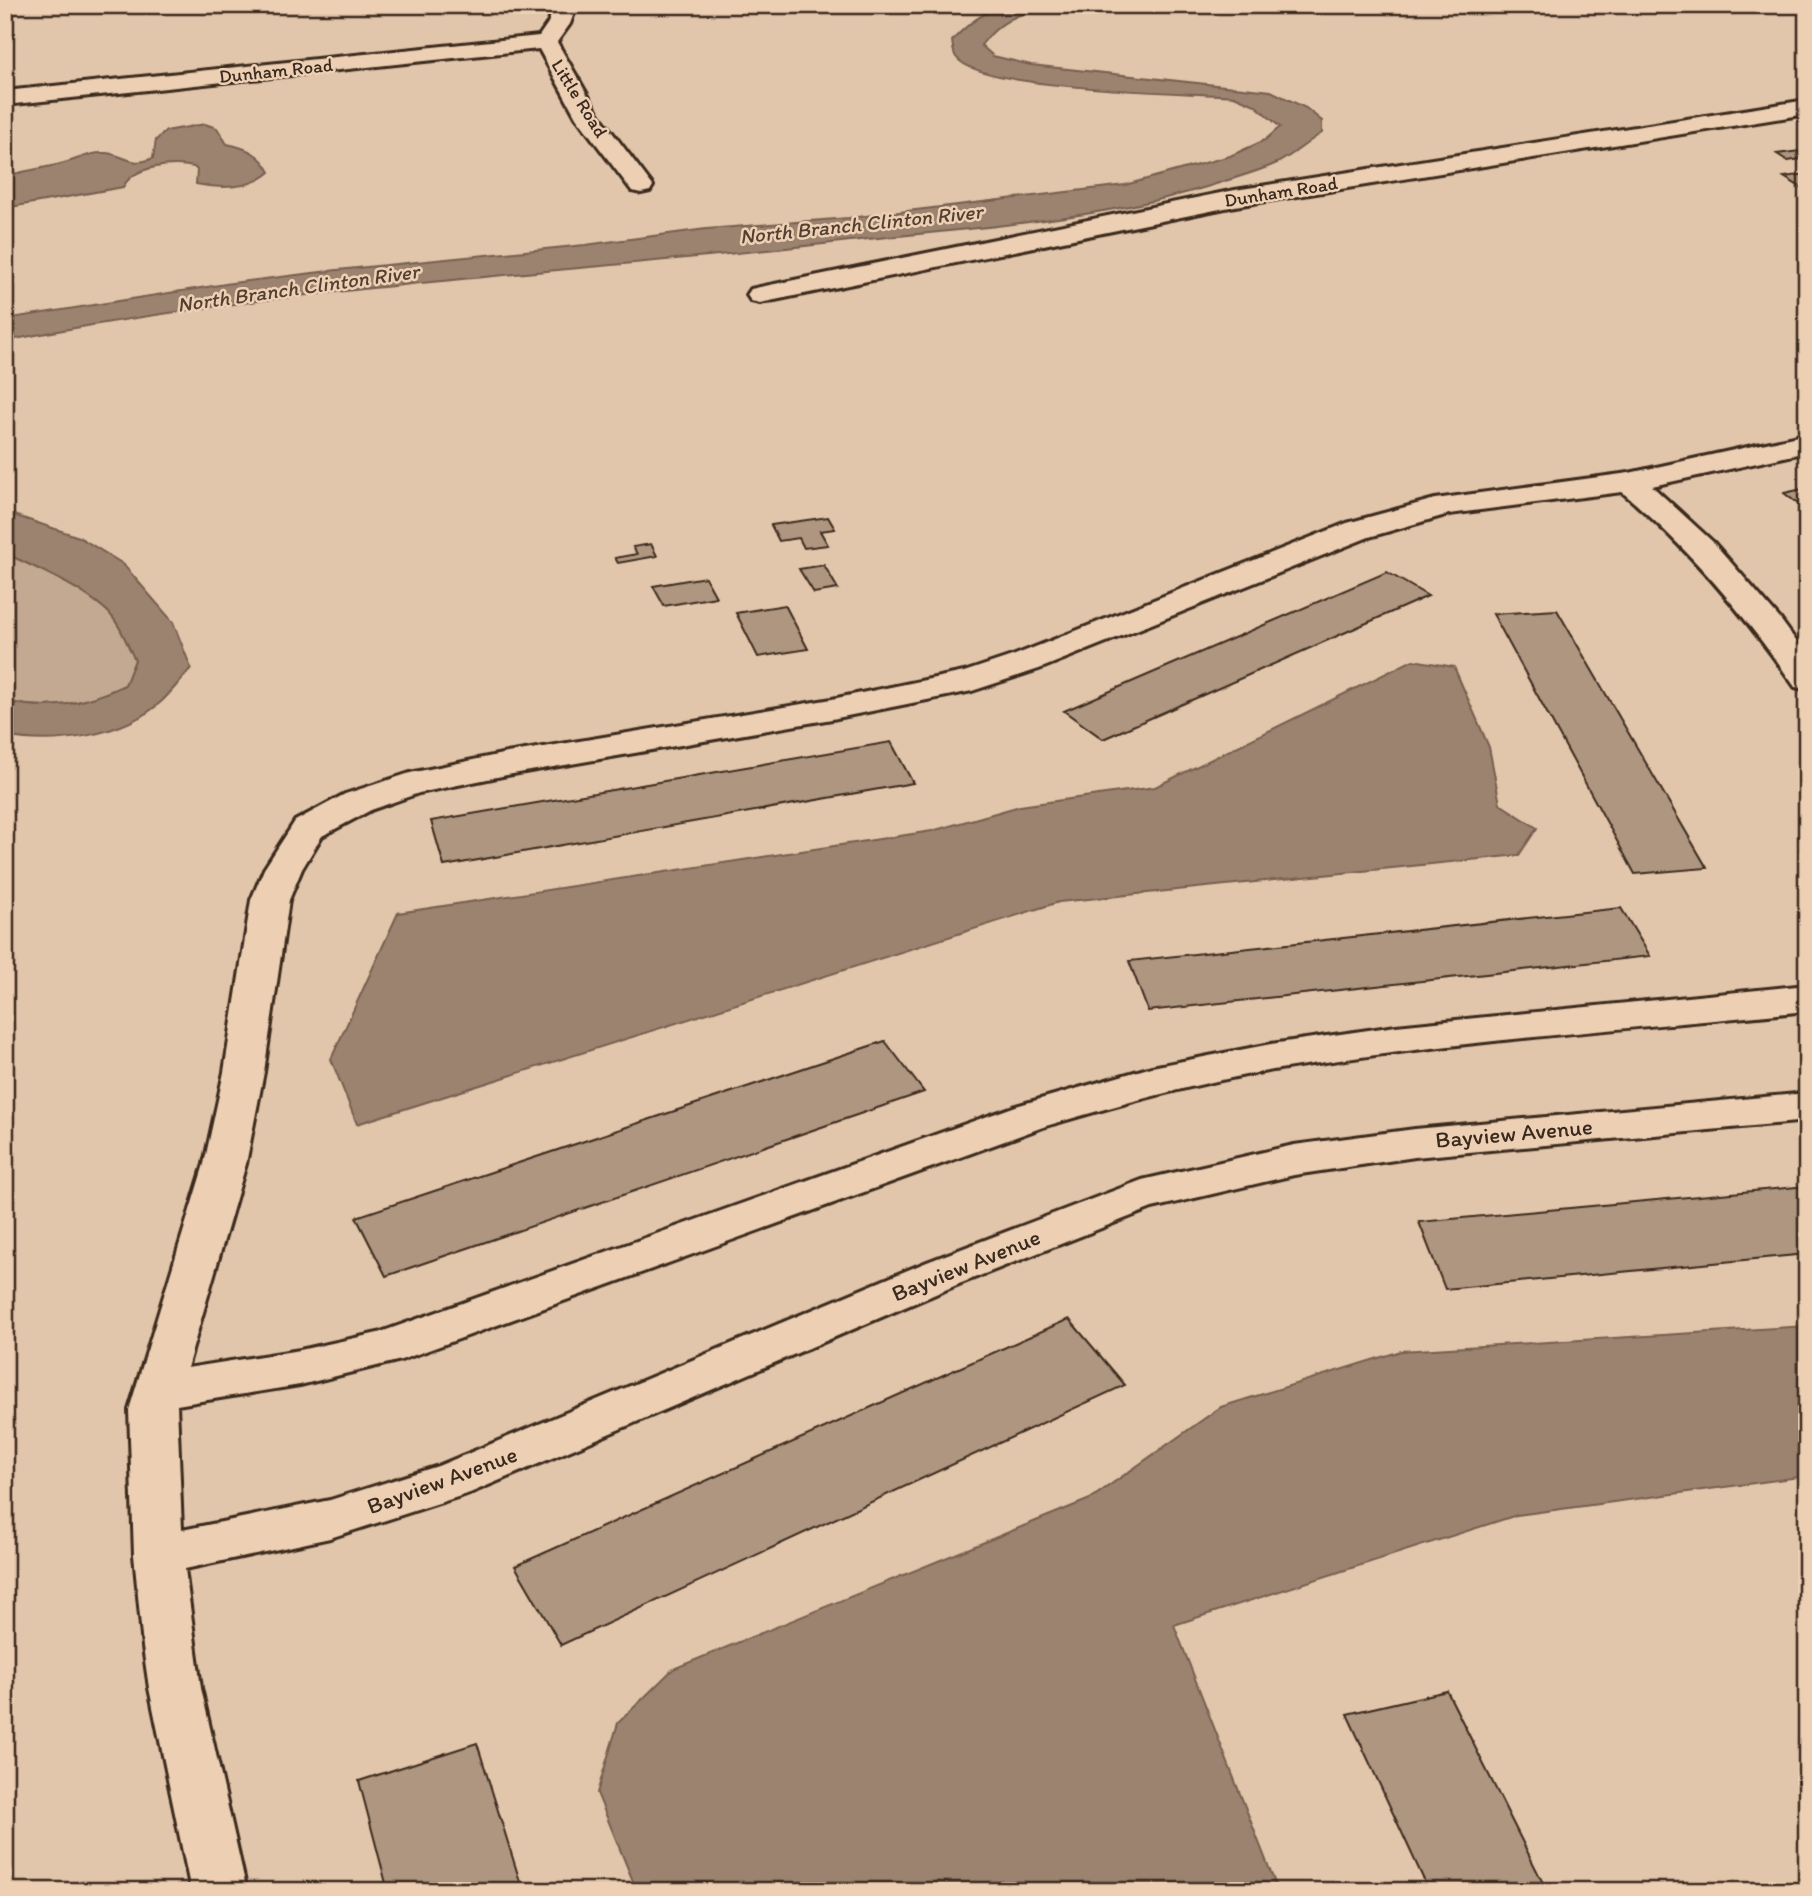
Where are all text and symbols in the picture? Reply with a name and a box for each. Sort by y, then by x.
street label: Dunham Road [218,53,335,88]
street label: Little Road [546,55,613,142]
street label: Dunham Road [1223,171,1340,212]
water label: North Branch Clinton River [738,198,986,249]
water label: North Branch Clinton River [175,258,423,317]
street label: Bayview Avenue [1434,1112,1594,1154]
street label: Bayview Avenue [888,1222,1044,1308]
street label: Bayview Avenue [363,1440,521,1520]

